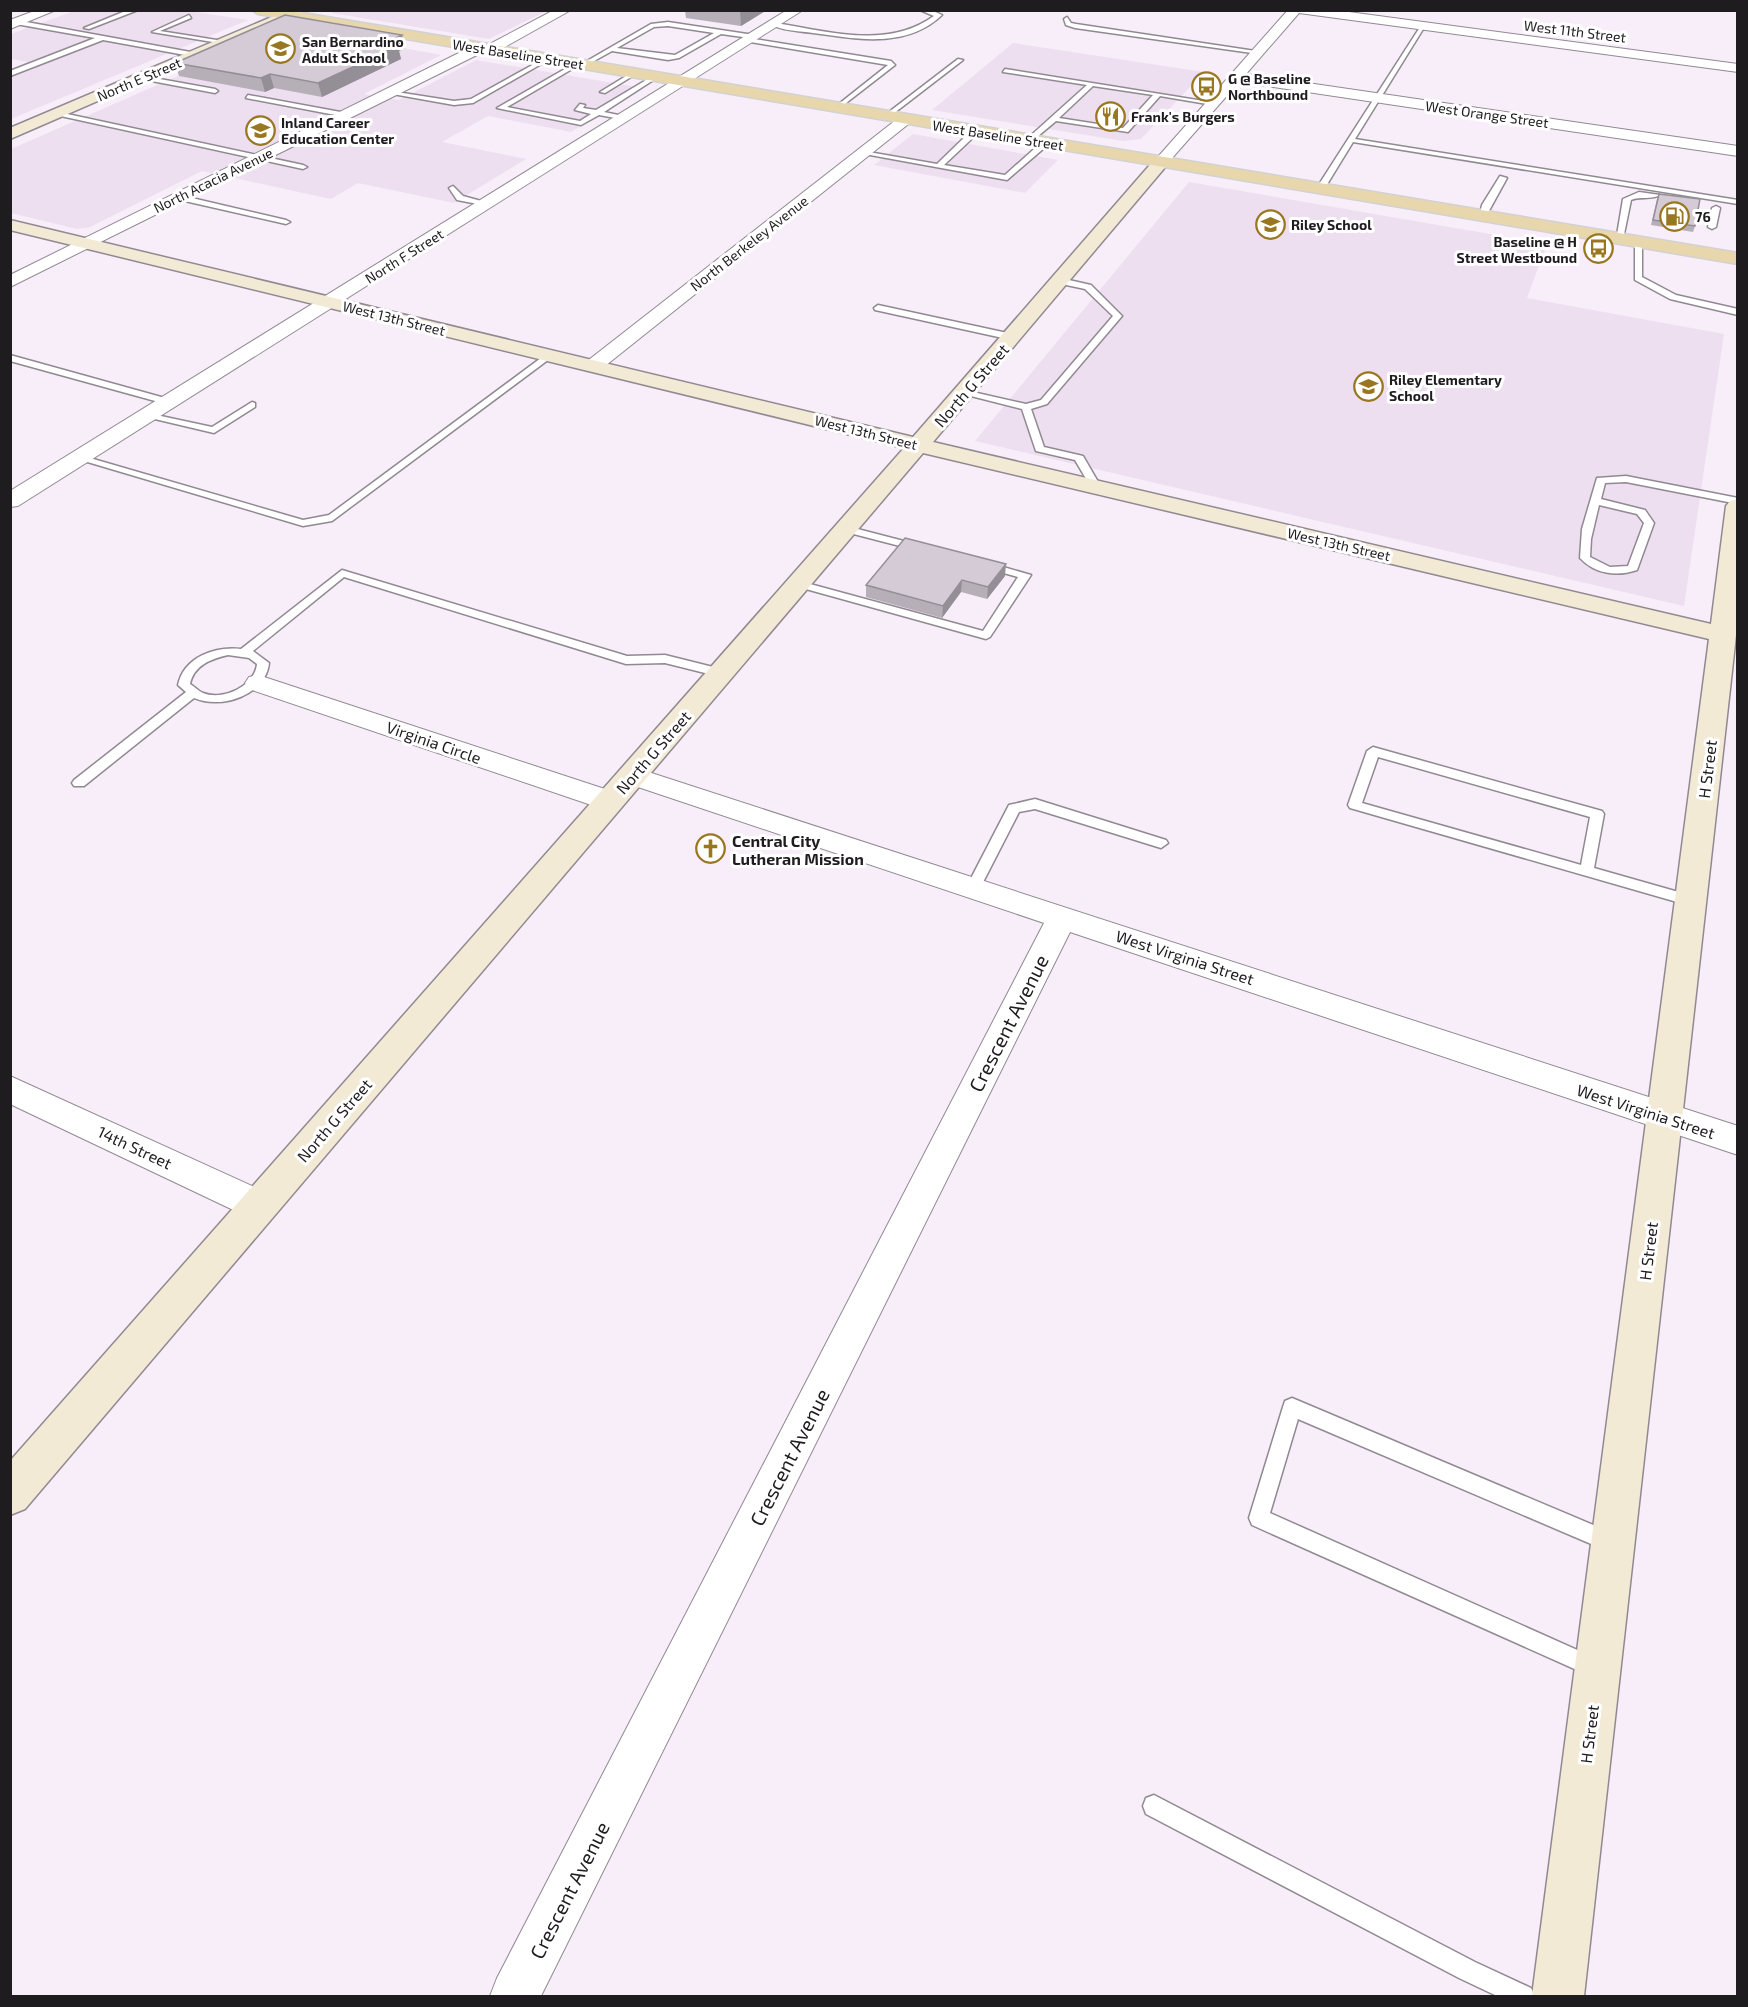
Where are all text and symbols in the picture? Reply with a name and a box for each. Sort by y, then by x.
street label: West 11th Street [1523,16,1627,46]
school or university icon: San Bernardino Adult School [265,33,297,65]
place label: San Bernardino Adult School [302,33,404,66]
street label: West Baseline Street [451,35,585,73]
street label: North E Street [94,54,184,104]
bus stop icon: G @ Baseline Northbound [1191,70,1223,102]
place label: G @ Baseline Northbound [1228,70,1311,103]
street label: West Orange Street [1424,97,1550,131]
restaurant icon: Frank's Burgers [1094,100,1126,132]
place label: Frank's Burgers [1131,108,1235,125]
school or university icon: Inland Career Education Center [244,114,276,146]
place label: Inland Career Education Center [281,114,394,147]
street label: West Baseline Street [931,116,1065,154]
street label: North Acacia Avenue [151,144,275,216]
street label: North Berkeley Avenue [687,192,811,294]
fuel station icon: 76 [1658,200,1690,232]
school or university icon: Riley School [1254,208,1286,240]
place label: 76 [1695,208,1711,225]
place label: Riley School [1291,216,1372,233]
street label: North F Street [362,225,446,287]
place label: Baseline @ H Street Westbound [1457,233,1577,266]
bus stop icon: Baseline @ H Street Westbound [1582,233,1614,265]
street label: West 13th Street [341,297,447,339]
street label: North G Street [930,340,1012,430]
school or university icon: Riley Elementary School [1352,371,1384,403]
place label: Riley Elementary School [1389,371,1502,404]
street label: West 13th Street [813,411,919,453]
street label: West 13th Street [1286,524,1392,564]
street label: North G Street [612,707,694,797]
street label: Virginia Circle [384,717,484,767]
street label: H Street [1694,739,1720,799]
place label: Central City Lutheran Mission [732,831,864,868]
church icon: Central City Lutheran Mission [695,833,727,865]
street label: West Virginia Street [1114,926,1256,988]
street label: Crescent Avenue [963,950,1053,1096]
street label: North G Street [293,1075,375,1165]
street label: West Virginia Street [1575,1080,1717,1142]
street label: 14th Street [95,1122,175,1172]
street label: H Street [1635,1221,1661,1281]
street label: Crescent Avenue [744,1384,834,1530]
street label: H Street [1576,1704,1602,1764]
street label: Crescent Avenue [524,1817,614,1963]

